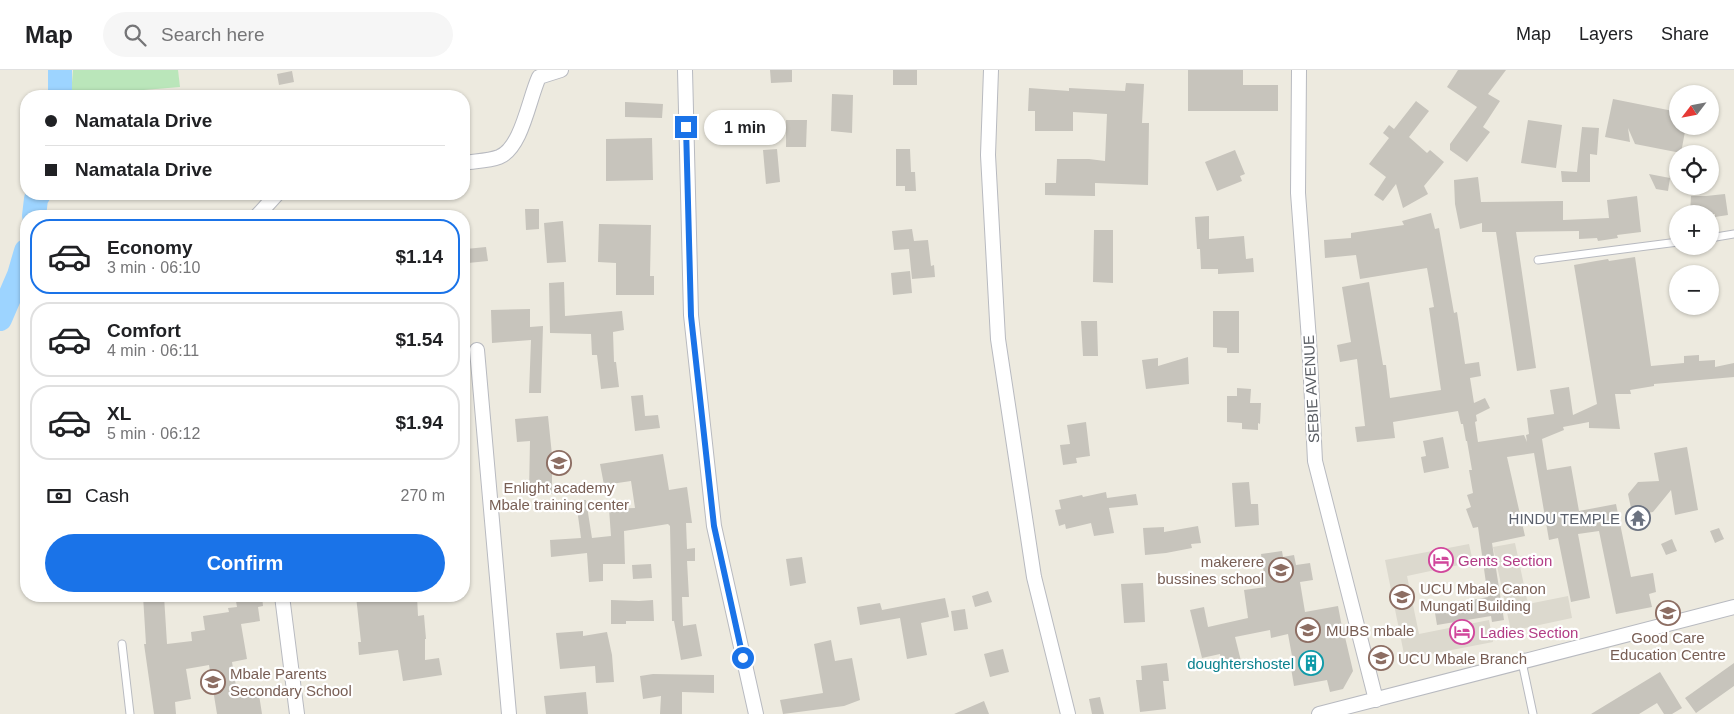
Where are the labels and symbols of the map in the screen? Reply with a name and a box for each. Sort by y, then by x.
north arrow [1669,85,1719,135]
callout: 1 min [704,110,786,144]
route end [675,116,697,138]
street label: SEBIE AVENUE [1300,335,1322,443]
school or university icon: Enlight academy Mbale training center [546,450,572,476]
place label: Enlight academy Mbale training center [489,479,629,513]
temple icon: HINDU TEMPLE [1625,505,1651,531]
place label: HINDU TEMPLE [1509,510,1620,527]
hotel icon: Gents Section [1428,547,1454,573]
place label: Gents Section [1458,552,1552,569]
place label: makerere bussines school [1157,553,1264,587]
school or university icon: makerere bussines school [1268,557,1294,583]
place label: UCU Mbale Canon Mungati Building [1420,580,1546,614]
school or university icon: UCU Mbale Canon Mungati Building [1389,584,1415,610]
school or university icon: Good Care Education Centre [1655,600,1681,626]
school or university icon: MUBS mbale [1295,617,1321,643]
hotel icon: Ladies Section [1449,619,1475,645]
place label: MUBS mbale [1326,622,1414,639]
place label: Ladies Section [1480,624,1578,641]
place label: Good Care Education Centre [1610,629,1726,663]
school or university icon: UCU Mbale Branch [1368,645,1394,671]
route start [732,647,754,669]
building icon: doughtershostel [1298,650,1324,676]
place label: UCU Mbale Branch [1398,650,1527,667]
place label: doughtershostel [1187,655,1294,672]
place label: Mbale Parents Secondary School [230,665,352,699]
school or university icon: Mbale Parents Secondary School [200,669,226,695]

